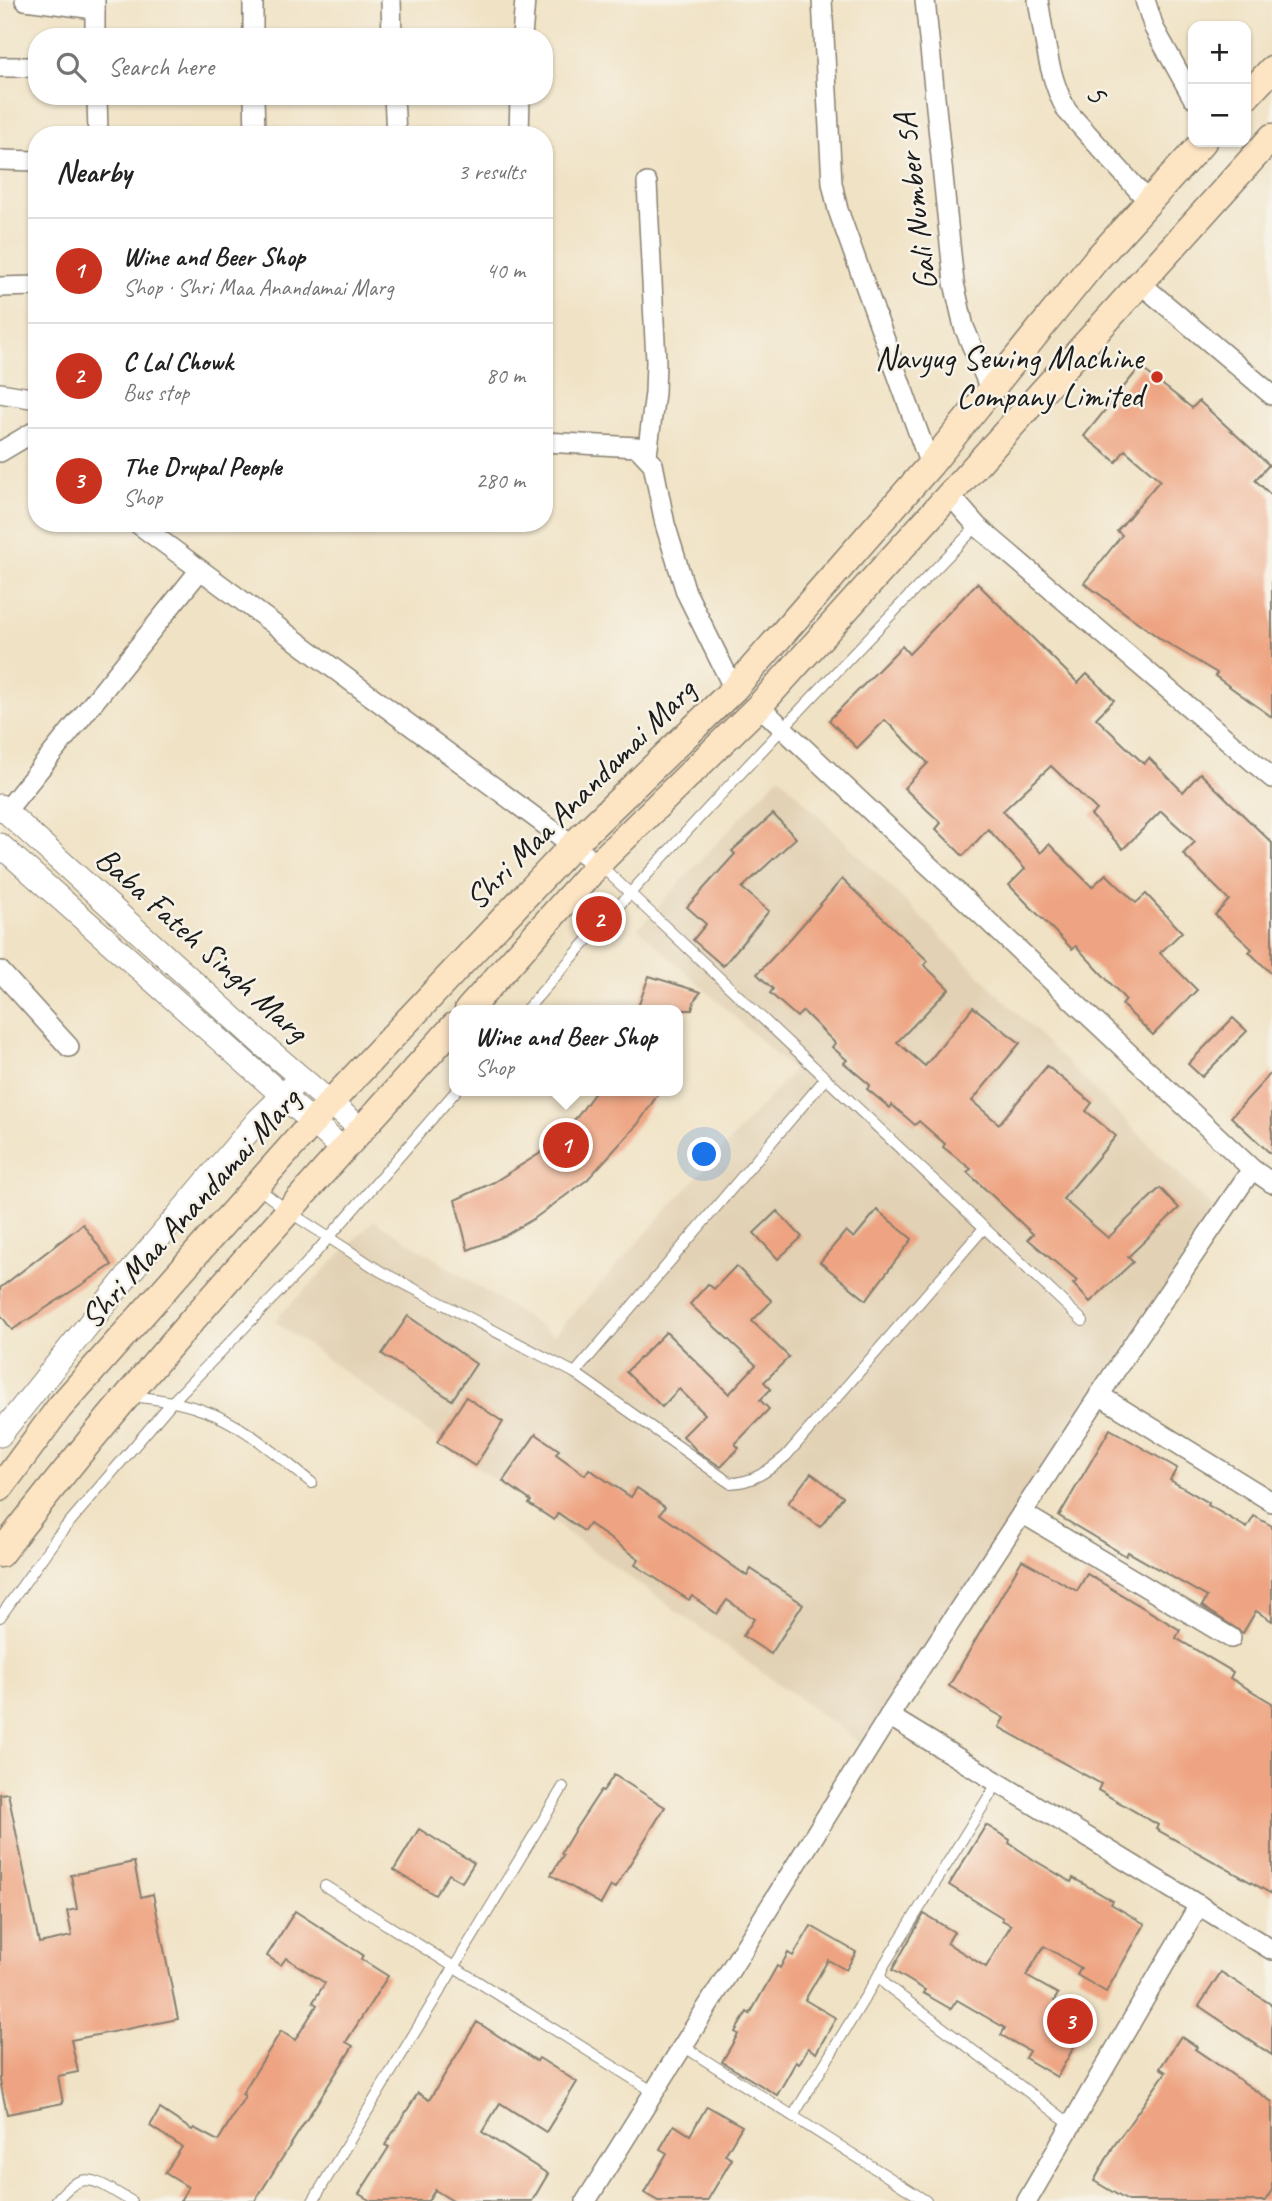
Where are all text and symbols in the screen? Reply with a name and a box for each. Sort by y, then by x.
map controls [1188,21,1251,147]
button: + [1188,21,1251,84]
search box [28,28,553,105]
icon: search [52,48,90,86]
text: Search here [108,50,214,83]
street label: 5 [1076,75,1120,113]
button: − [1188,84,1251,147]
street label: Gali Number 5A [883,110,947,293]
text: Nearby [56,153,132,191]
text: 3 results [458,157,525,186]
text: Wine and Beer Shop [123,240,305,273]
text: 1 [74,256,84,285]
text: 40 m [486,256,525,285]
text: Shop · Shri Maa Anandamai Marg [123,273,394,302]
place label: Navyug Sewing Machine Company Limited [875,337,1148,417]
text: C Lal Chowk [123,345,233,378]
text: 2 [74,361,84,390]
text: 80 m [486,361,525,390]
marker: Navyug Sewing Machine Company Limited [1149,369,1165,385]
text: Bus stop [123,378,189,407]
text: The Drupal People [123,450,281,483]
text: 3 [74,466,84,495]
text: 280 m [476,466,525,495]
text: Shop [123,483,162,512]
street label: Shri Maa Anandamai Marg [456,668,706,918]
street label: Baba Fateh Singh Marg [87,837,319,1052]
pin: 2 [576,893,622,945]
popup [449,1005,683,1096]
text: Wine and Beer Shop [475,1020,657,1053]
text: Shop [475,1053,514,1082]
street label: Shri Maa Anandamai Marg [71,1077,311,1337]
pin: 1 [543,1119,589,1171]
your location [687,1137,721,1171]
pin: 3 [1047,1995,1093,2047]

